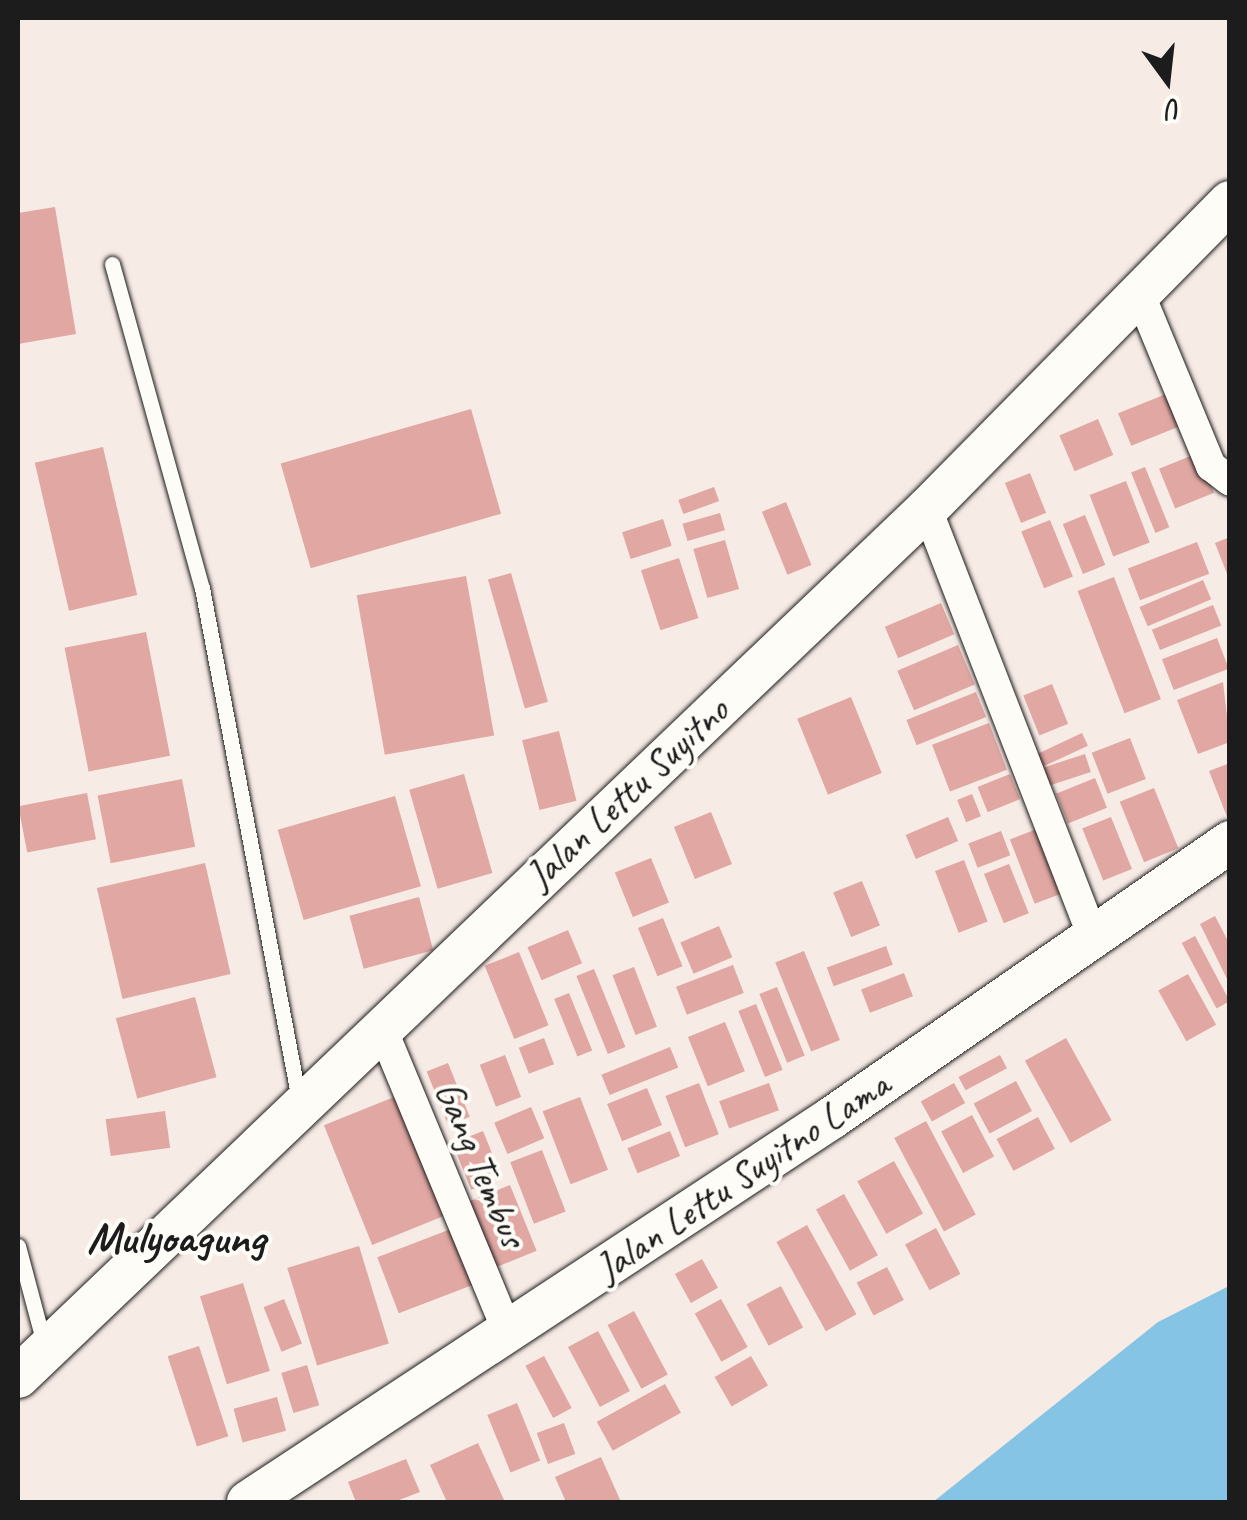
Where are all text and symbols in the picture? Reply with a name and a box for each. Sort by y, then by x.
north arrow [1117,30,1217,130]
text: U [1164,91,1186,128]
street label: Jalan Lettu Suyitno [515,687,739,899]
street label: Jalan Lettu Suyitno Lama [586,1060,898,1292]
street label: Gang Tembus [425,1074,537,1254]
district label: Mulyoagung [87,1211,265,1265]

